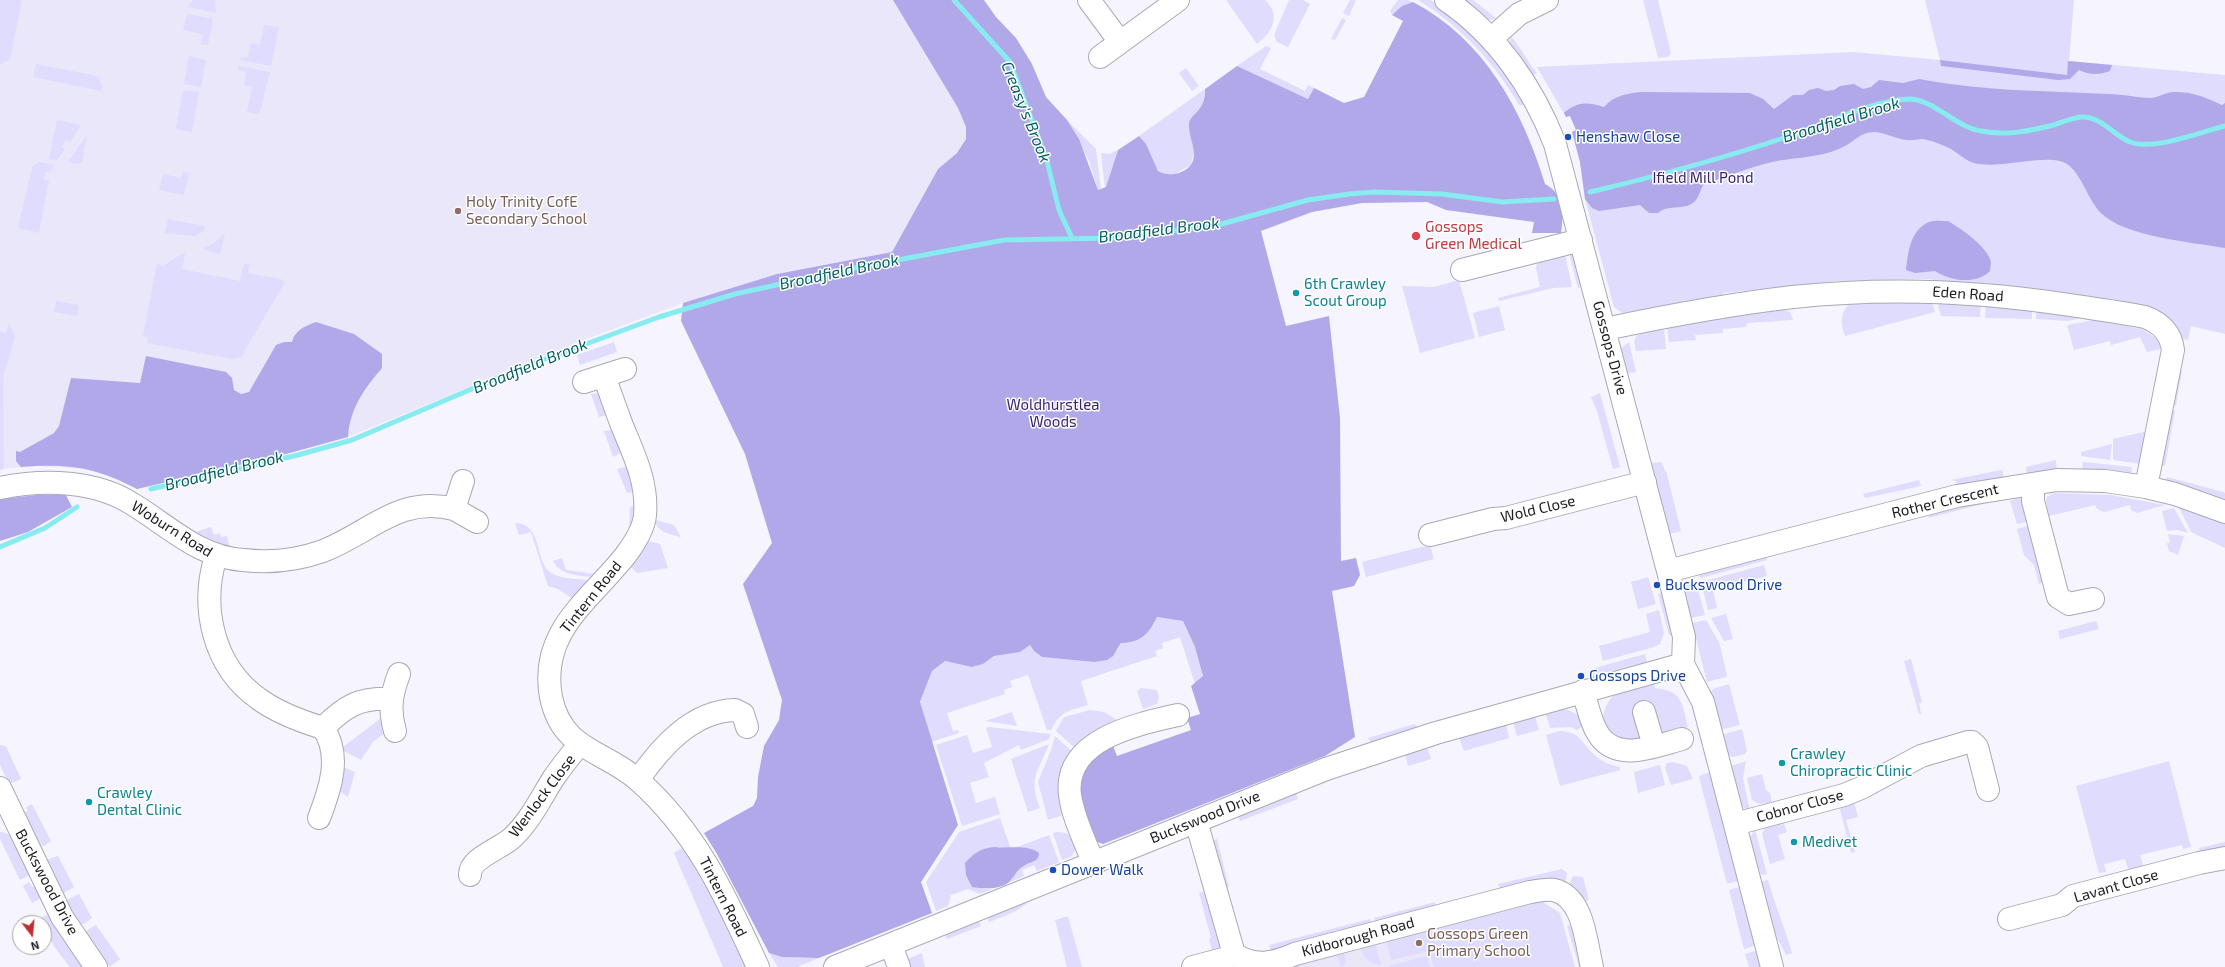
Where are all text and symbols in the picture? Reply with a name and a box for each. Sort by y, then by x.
water label: Creasy's Brook [997,59,1055,165]
water label: Broadfield Brook [1780,93,1902,147]
place label: Henshaw Close [1576,128,1680,146]
marker: Henshaw Close [1563,132,1573,142]
park label: Ifield Mill Pond [1652,169,1754,187]
place label: Holy Trinity CofE Secondary School [466,193,587,228]
marker: Holy Trinity CofE Secondary School [453,206,463,216]
water label: Broadfield Brook [1097,213,1221,247]
place label: Gossops Green Medical [1425,218,1522,253]
marker: Gossops Green Medical [1410,230,1422,242]
water label: Broadfield Brook [778,250,900,294]
place label: 6th Crawley Scout Group [1304,275,1387,310]
street label: Eden Road [1932,283,2004,305]
marker: 6th Crawley Scout Group [1291,288,1301,298]
street label: Gossops Drive [1589,299,1631,397]
water label: Broadfield Brook [470,334,590,398]
park label: Woldhurstlea Woods [1007,396,1099,431]
water label: Broadfield Brook [163,447,285,495]
street label: Rother Crescent [1890,480,2000,522]
street label: Wold Close [1499,492,1577,526]
street label: Woburn Road [128,497,216,561]
street label: Tintern Road [556,557,626,637]
place label: Buckswood Drive [1665,576,1782,594]
marker: Buckswood Drive [1652,580,1662,590]
place label: Gossops Drive [1589,667,1686,685]
marker: Gossops Drive [1576,671,1586,681]
place label: Crawley Chiropractic Clinic [1790,745,1912,780]
street label: Wenlock Close [505,751,579,841]
marker: Crawley Chiropractic Clinic [1777,758,1787,768]
place label: Crawley Dental Clinic [97,784,182,819]
street label: Cobnor Close [1754,786,1846,826]
street label: Buckswood Drive [1147,787,1263,847]
marker: Crawley Dental Clinic [84,797,94,807]
street label: Buckswood Drive [12,826,82,938]
place label: Medivet [1802,833,1857,851]
marker: Medivet [1789,837,1799,847]
street label: Tintern Road [695,854,751,940]
place label: Dower Walk [1061,861,1144,879]
marker: Dower Walk [1048,865,1058,875]
street label: Lavant Close [2072,865,2160,907]
street label: Kidborough Road [1300,913,1416,961]
north arrow [12,915,52,955]
place label: Gossops Green Primary School [1427,925,1530,960]
marker: Gossops Green Primary School [1414,938,1424,948]
text: N [30,939,41,953]

